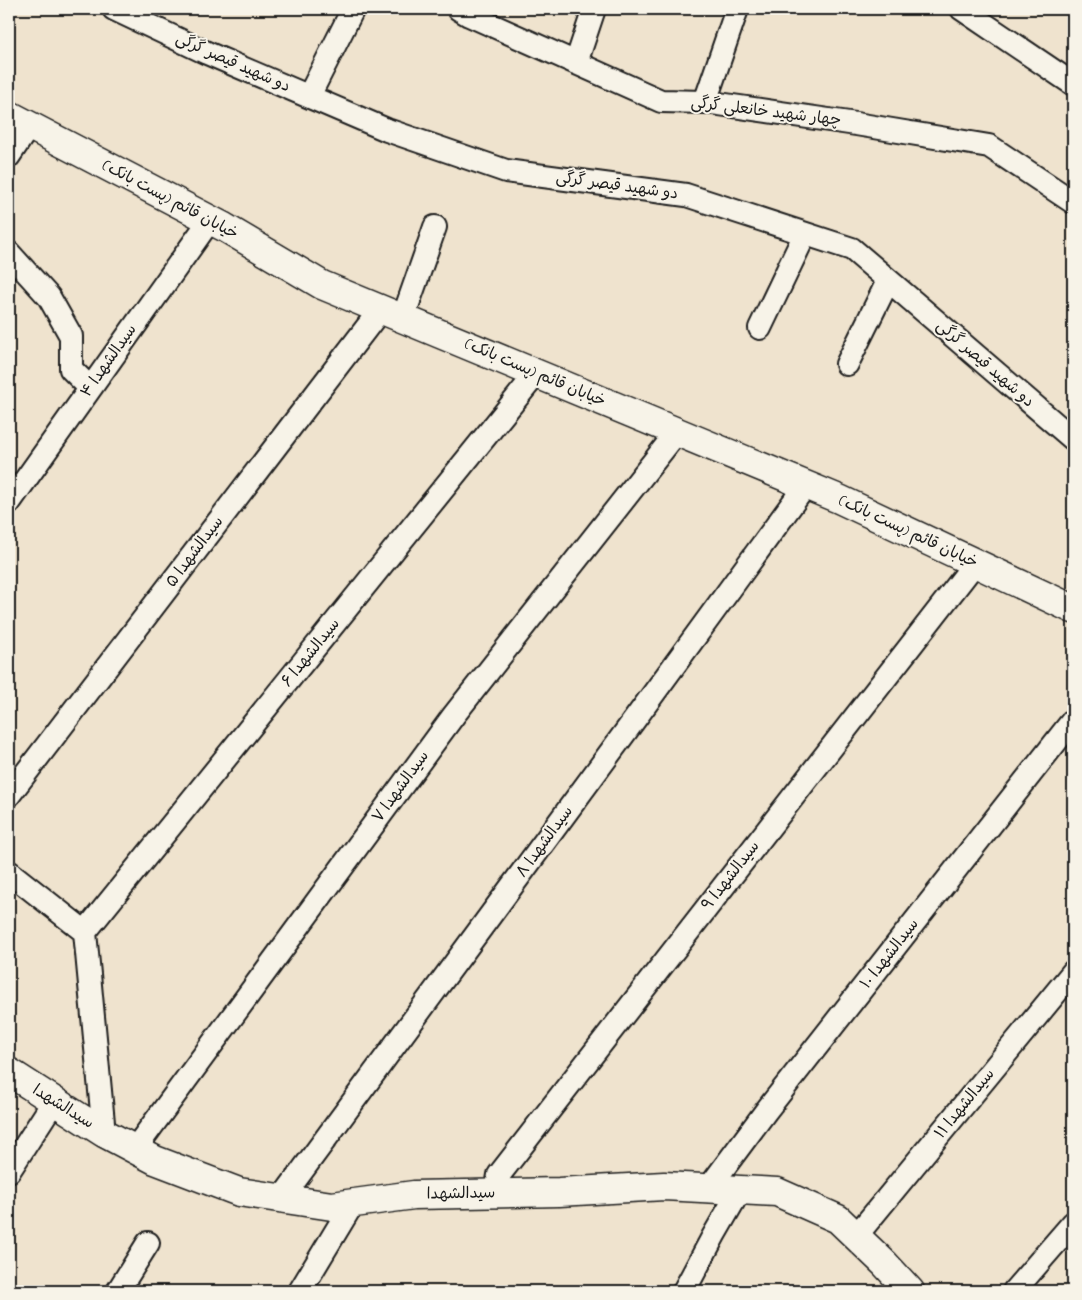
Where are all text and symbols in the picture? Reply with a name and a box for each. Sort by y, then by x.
street label: دو شهید قیصر گرگی [172,27,294,99]
street label: چهار شهید خانعلی گرگی [690,91,842,133]
street label: خیابان قائم (پست بانک) [97,154,243,246]
street label: دو شهید قیصر گرگی [554,166,680,206]
street label: دو شهید قیصر گرگی [931,315,1039,413]
street label: سیدالشهدا ۴ [75,319,143,403]
street label: خیابان قائم (پست بانک) [461,332,609,414]
street label: خیابان قائم (پست بانک) [834,489,982,575]
street label: سیدالشهدا ۵ [160,511,230,593]
street label: سیدالشهدا ۶ [276,613,346,693]
street label: سیدالشهدا ۷ [367,746,435,828]
street label: سیدالشهدا ۸ [511,801,579,883]
street label: سیدالشهدا ۹ [696,836,766,916]
street label: سیدالشهدا ۱۰ [855,914,925,994]
street label: سیدالشهدا ۱۱ [929,1064,1001,1144]
street label: سیدالشهدا [27,1079,99,1135]
street label: سیدالشهدا [426,1181,496,1207]

